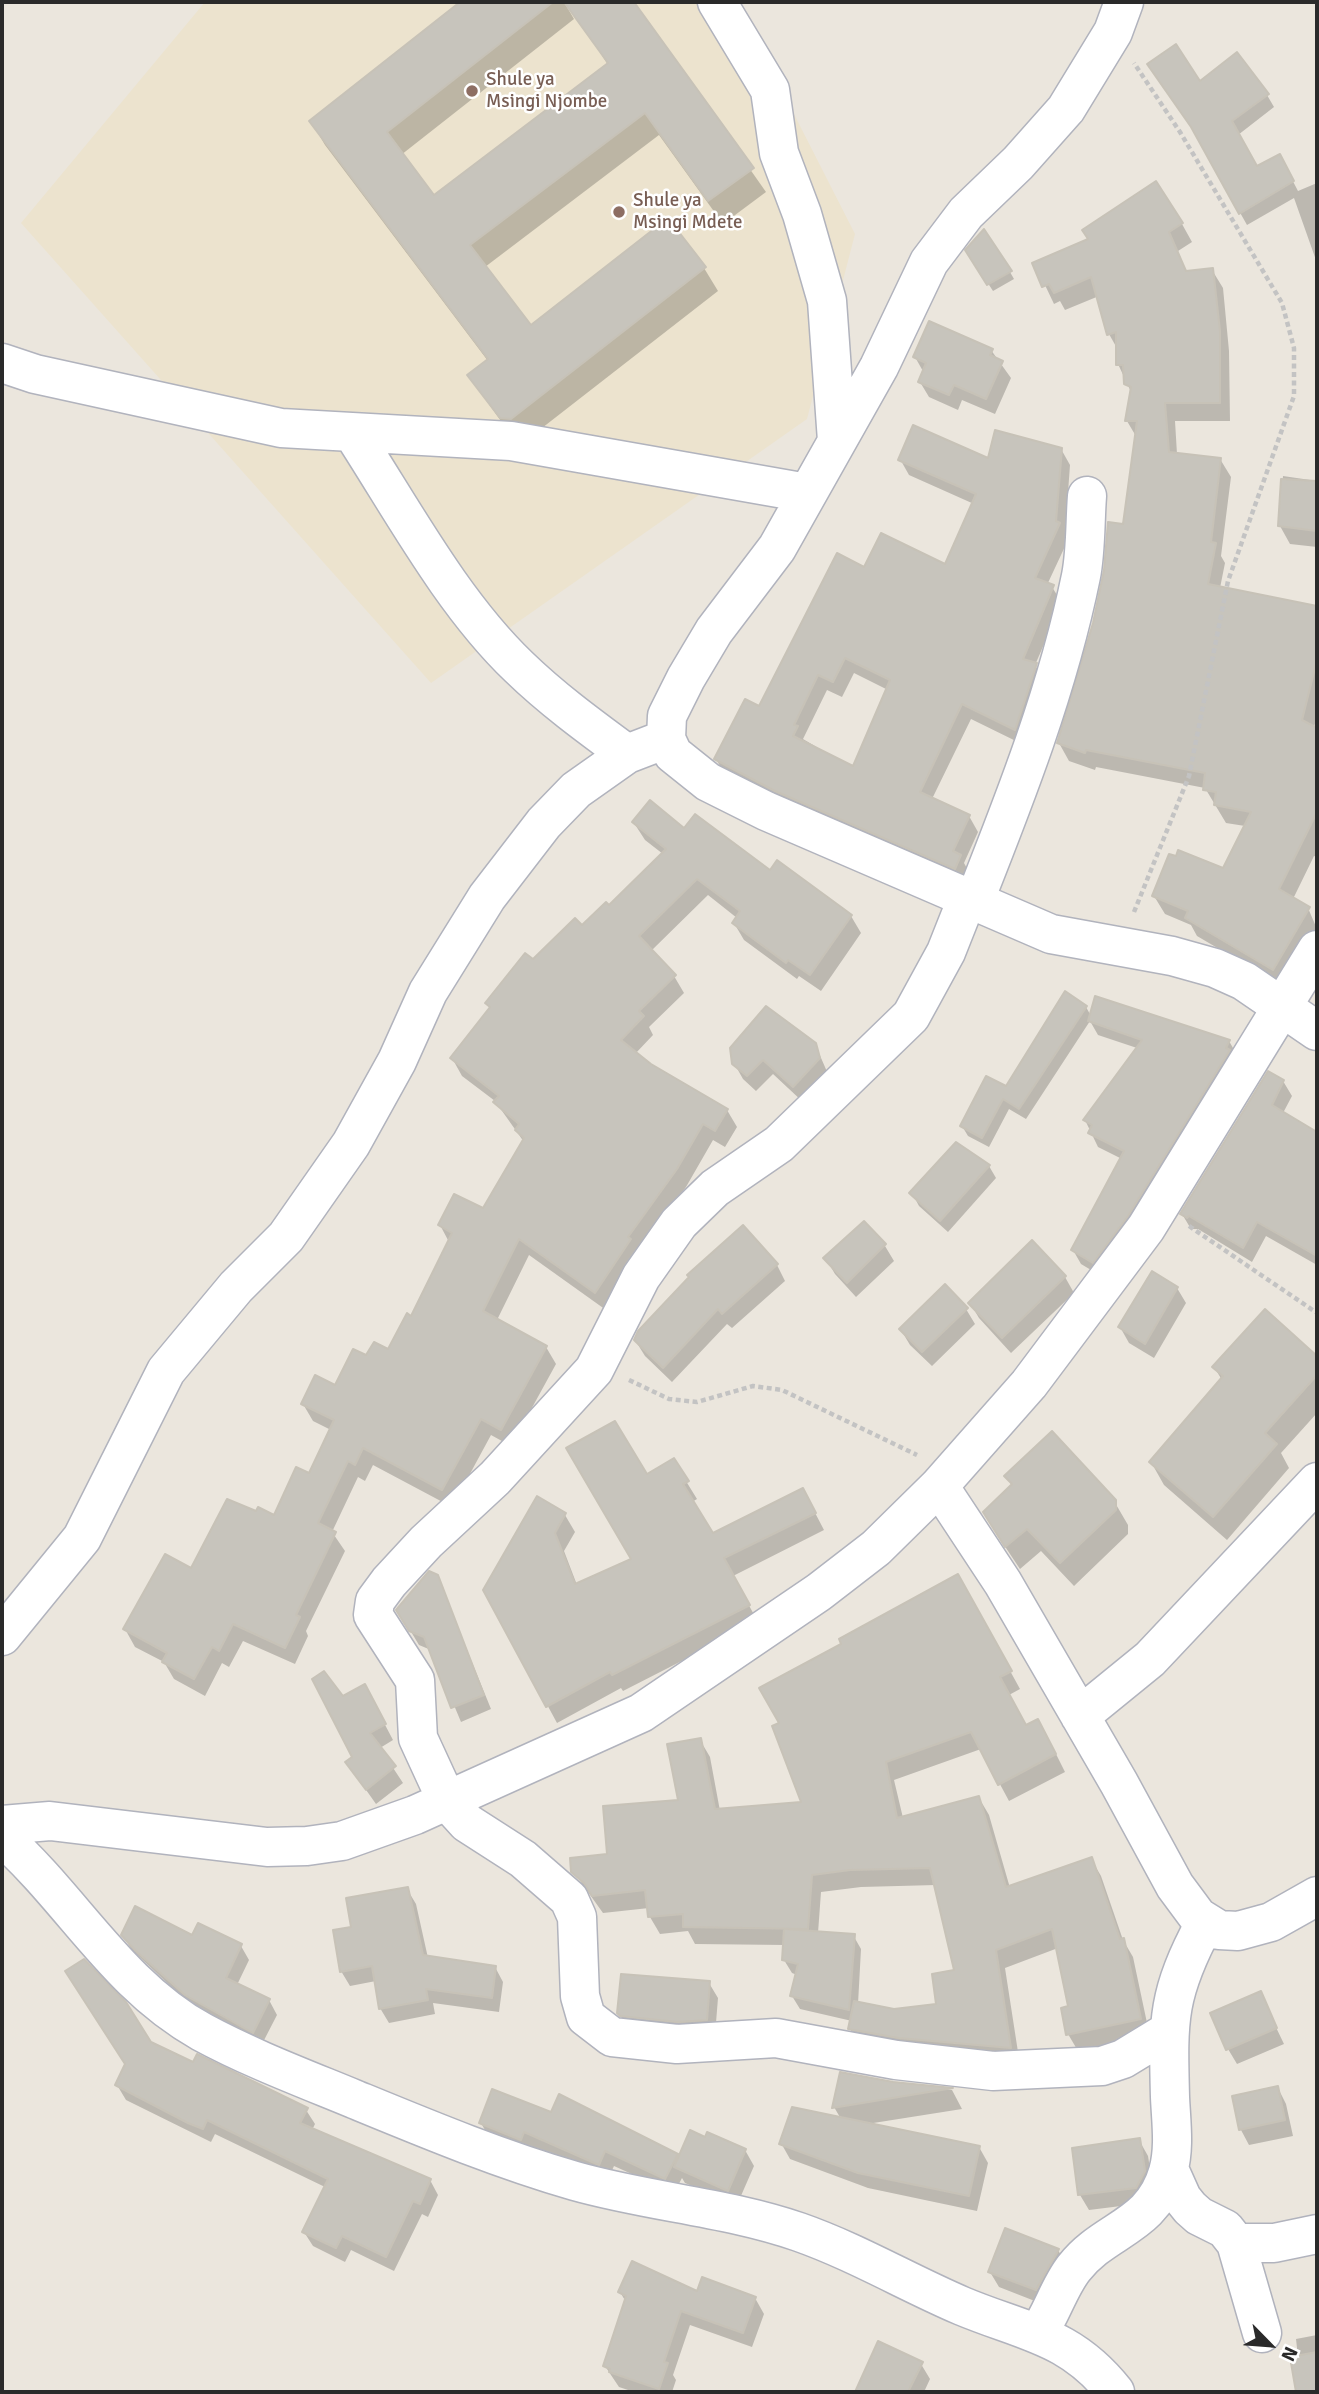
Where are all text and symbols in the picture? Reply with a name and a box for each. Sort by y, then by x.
place label: Shule ya Msingi Njombe [486,69,607,113]
marker: Shule ya Msingi Njombe [464,83,480,99]
place label: Shule ya Msingi Mdete [633,190,742,234]
marker: Shule ya Msingi Mdete [611,204,627,220]
north arrow [1235,2310,1305,2380]
text: N [1275,2343,1303,2365]

